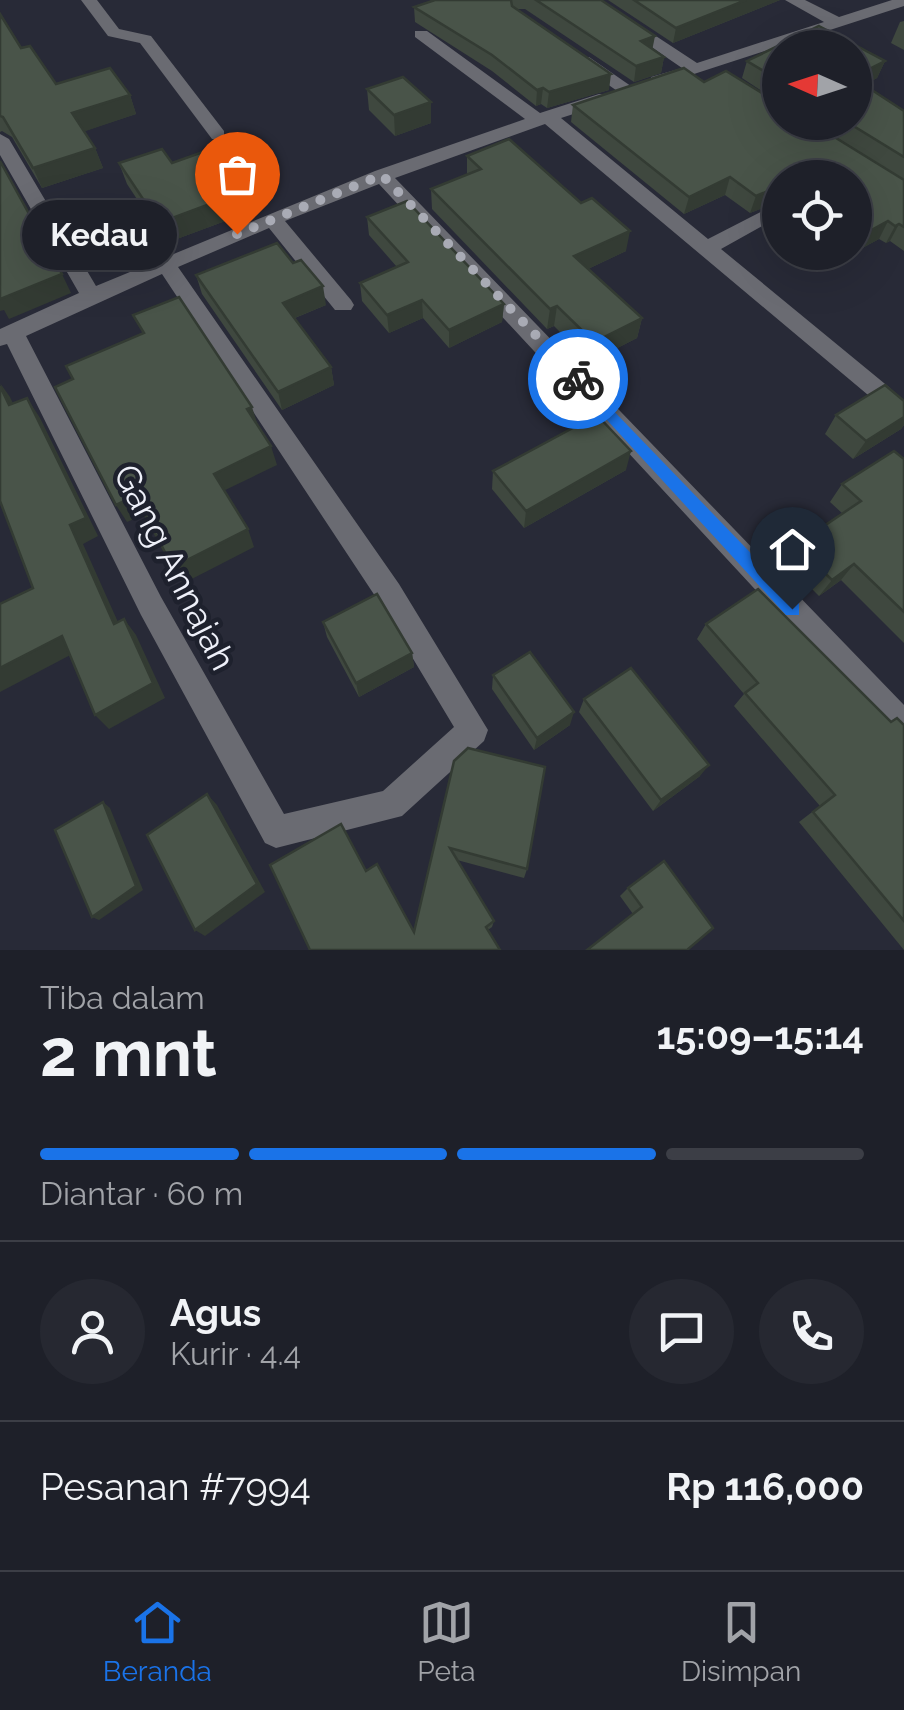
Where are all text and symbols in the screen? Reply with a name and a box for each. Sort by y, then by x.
north arrow [762,30,872,140]
map controls [762,30,872,270]
pin [195,132,280,235]
icon: bag [210,147,265,202]
button: locate [762,160,872,270]
callout: Kedau [22,199,177,269]
text: Kedau [50,216,149,253]
courier [528,329,628,429]
icon: bike [551,352,606,407]
street label: Gang Annajah [106,457,244,677]
pin [750,507,835,610]
icon: home [765,522,820,577]
text: Tiba dalam [40,979,205,1016]
text: 15:09–15:14 [656,1013,864,1058]
text: 2 mnt [40,1015,217,1091]
text: Diantar · 60 m [40,1175,243,1212]
button: person [40,1279,145,1384]
button: chat [629,1279,734,1384]
button: phone [759,1279,864,1384]
text: Agus [170,1290,261,1335]
text: Kurir · 4.4 [170,1335,301,1372]
text: Pesanan #7994 [40,1464,311,1509]
text: Rp 116,000 [666,1464,864,1509]
tab: Beranda [103,1595,212,1688]
tab: Peta [417,1595,475,1688]
tab: Disimpan [681,1595,801,1688]

